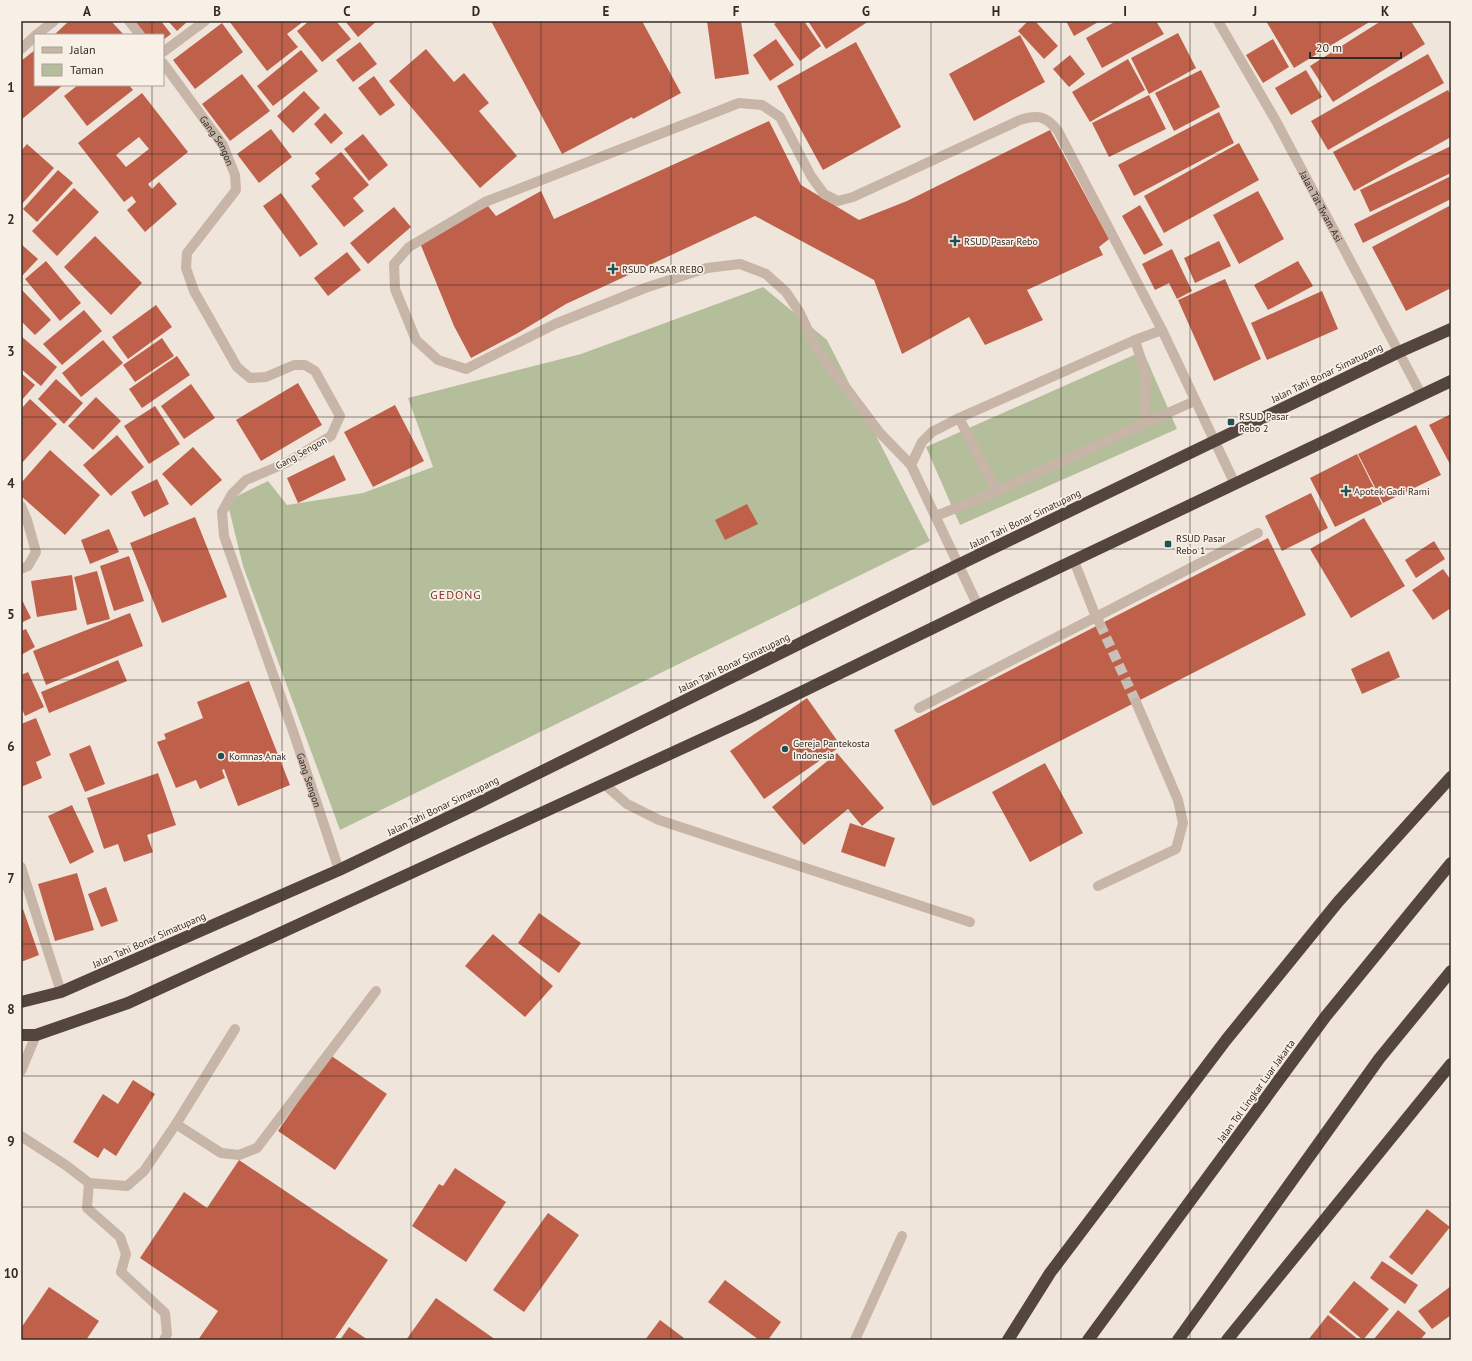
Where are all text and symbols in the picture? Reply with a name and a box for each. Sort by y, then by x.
text: A [83,3,91,20]
text: B [213,3,221,20]
text: C [343,3,351,20]
text: D [472,3,480,20]
text: E [603,3,610,20]
text: F [733,3,740,20]
text: G [862,3,870,20]
text: H [992,3,1000,20]
text: I [1123,3,1127,20]
text: J [1252,3,1257,20]
text: K [1381,3,1389,20]
legend [34,34,164,86]
scale bar [1310,34,1401,60]
text: 20 m [1316,40,1342,55]
text: Jalan [69,42,95,57]
text: Taman [70,62,104,77]
text: 1 [7,79,15,96]
street label: Gang Sengon [197,113,237,168]
street label: Jalan Tat Twam Asi [1297,167,1345,244]
text: 2 [7,211,15,228]
marker: RSUD Pasar Rebo [949,235,961,247]
place label: RSUD Pasar Rebo [964,235,1038,248]
marker: RSUD PASAR REBO [607,263,619,275]
place label: RSUD PASAR REBO [622,263,704,276]
street label: Jalan Tahi Bonar Simatupang [1268,340,1385,406]
text: 3 [7,343,15,360]
place label: RSUD Pasar Rebo 2 [1239,410,1289,435]
marker: RSUD Pasar Rebo 2 [1226,417,1236,427]
street label: Gang Sengon [273,434,329,472]
text: 4 [7,475,15,492]
place label: Apotek Gadi Rami [1354,485,1430,498]
street label: Jalan Tahi Bonar Simatupang [966,486,1083,552]
marker: Apotek Gadi Rami [1341,486,1351,496]
place label: RSUD Pasar Rebo 1 [1176,532,1226,557]
marker: RSUD Pasar Rebo 1 [1163,539,1173,549]
district label: GEDONG [430,587,482,602]
text: 5 [7,606,15,623]
street label: Jalan Tahi Bonar Simatupang [675,630,792,696]
place label: Gereja Pantekosta Indonesia [793,737,870,762]
text: 6 [7,738,15,755]
marker: Gereja Pantekosta Indonesia [780,744,790,754]
place label: Komnas Anak [229,750,286,763]
marker: Komnas Anak [216,751,226,761]
street label: Gang Sengon [294,751,324,809]
street label: Jalan Tahi Bonar Simatupang [384,773,501,839]
text: 7 [7,870,15,887]
street label: Jalan Tahi Bonar Simatupang [89,909,208,971]
text: 8 [7,1001,15,1018]
street label: Jalan Tol Lingkar Luar Jakarta [1214,1037,1298,1146]
text: 9 [7,1133,15,1150]
text: 10 [4,1265,18,1282]

